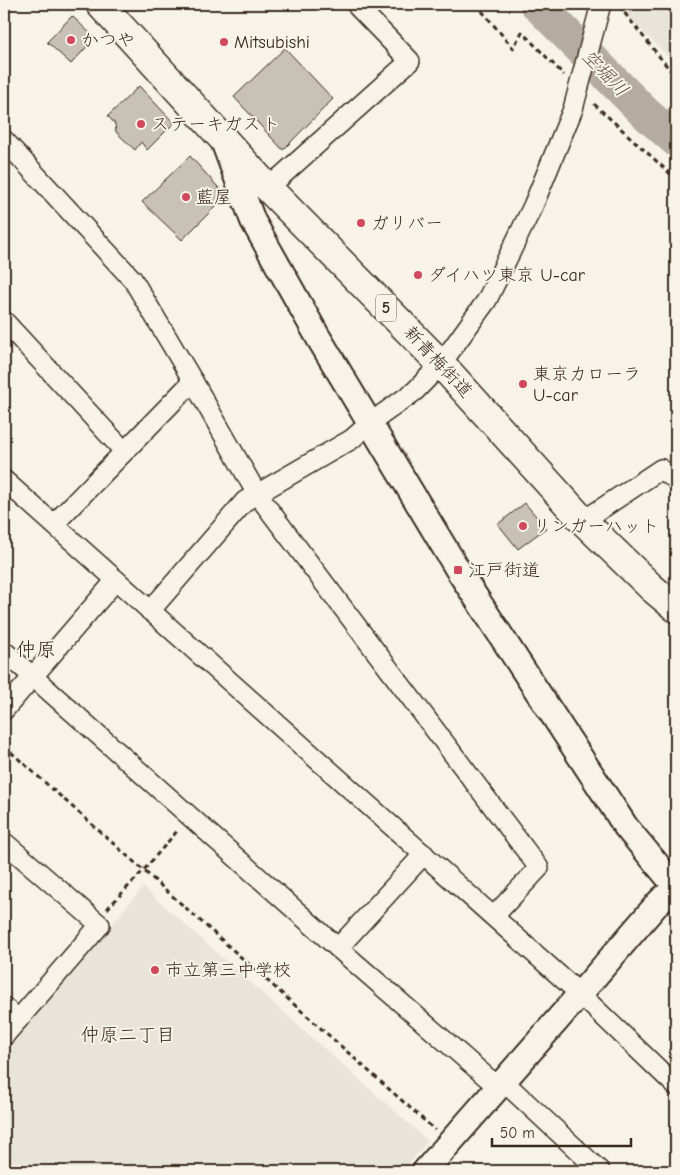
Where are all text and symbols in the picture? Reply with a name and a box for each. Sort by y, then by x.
place label: かつや [81,30,135,51]
place label: Mitsubishi [234,32,310,53]
marker: かつや [65,34,77,46]
marker: Mitsubishi [218,36,230,48]
water label: 空堀川 [577,45,633,101]
place label: ステーキガスト [151,114,280,135]
marker: ステーキガスト [135,118,147,130]
place label: 藍屋 [196,187,232,208]
marker: 藍屋 [180,191,192,203]
place label: ガリバー [371,213,443,234]
marker: ガリバー [355,217,367,229]
place label: ダイハツ東京 U-car [428,265,586,286]
marker: ダイハツ東京 U-car [412,269,424,281]
road number: 5 [376,294,396,322]
street label: 新青梅街道 [400,322,476,402]
place label: 東京カローラ U-car [533,364,641,406]
marker: 東京カローラ U-car [517,378,529,390]
place label: リンガーハット [533,516,659,537]
marker: リンガーハット [517,520,529,532]
place label: 江戸街道 [468,560,540,581]
marker: 江戸街道 [452,564,464,576]
district label: 仲原 [16,638,56,661]
place label: 市立第三中学校 [165,960,291,981]
marker: 市立第三中学校 [149,964,161,976]
district label: 仲原二丁目 [80,1024,176,1046]
scale bar [492,1115,631,1147]
text: 50 m [500,1124,535,1142]

